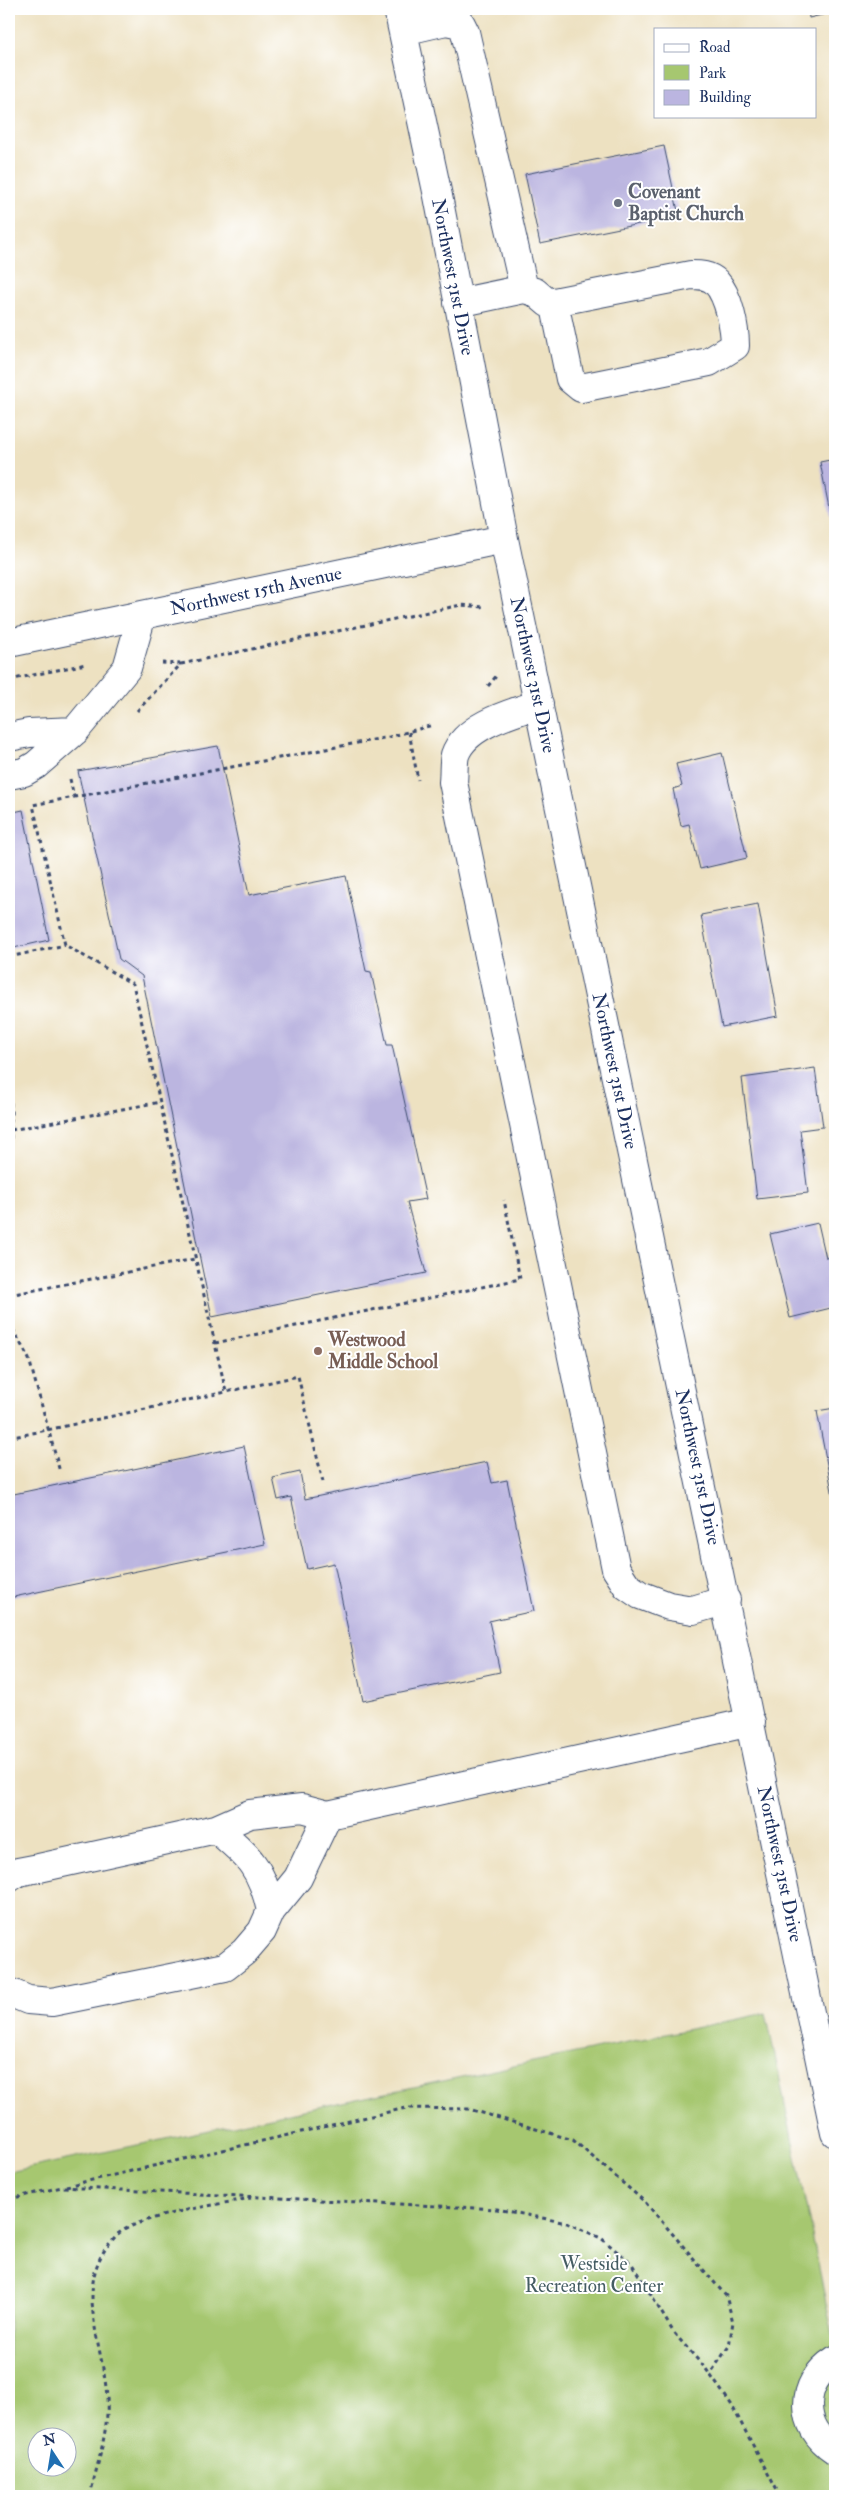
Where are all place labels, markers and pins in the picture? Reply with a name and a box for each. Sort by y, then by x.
place label: Covenant Baptist Church [628,180,744,227]
marker: Covenant Baptist Church [612,197,624,209]
place label: Westwood Middle School [327,1328,438,1374]
marker: Westwood Middle School [312,1345,324,1357]

